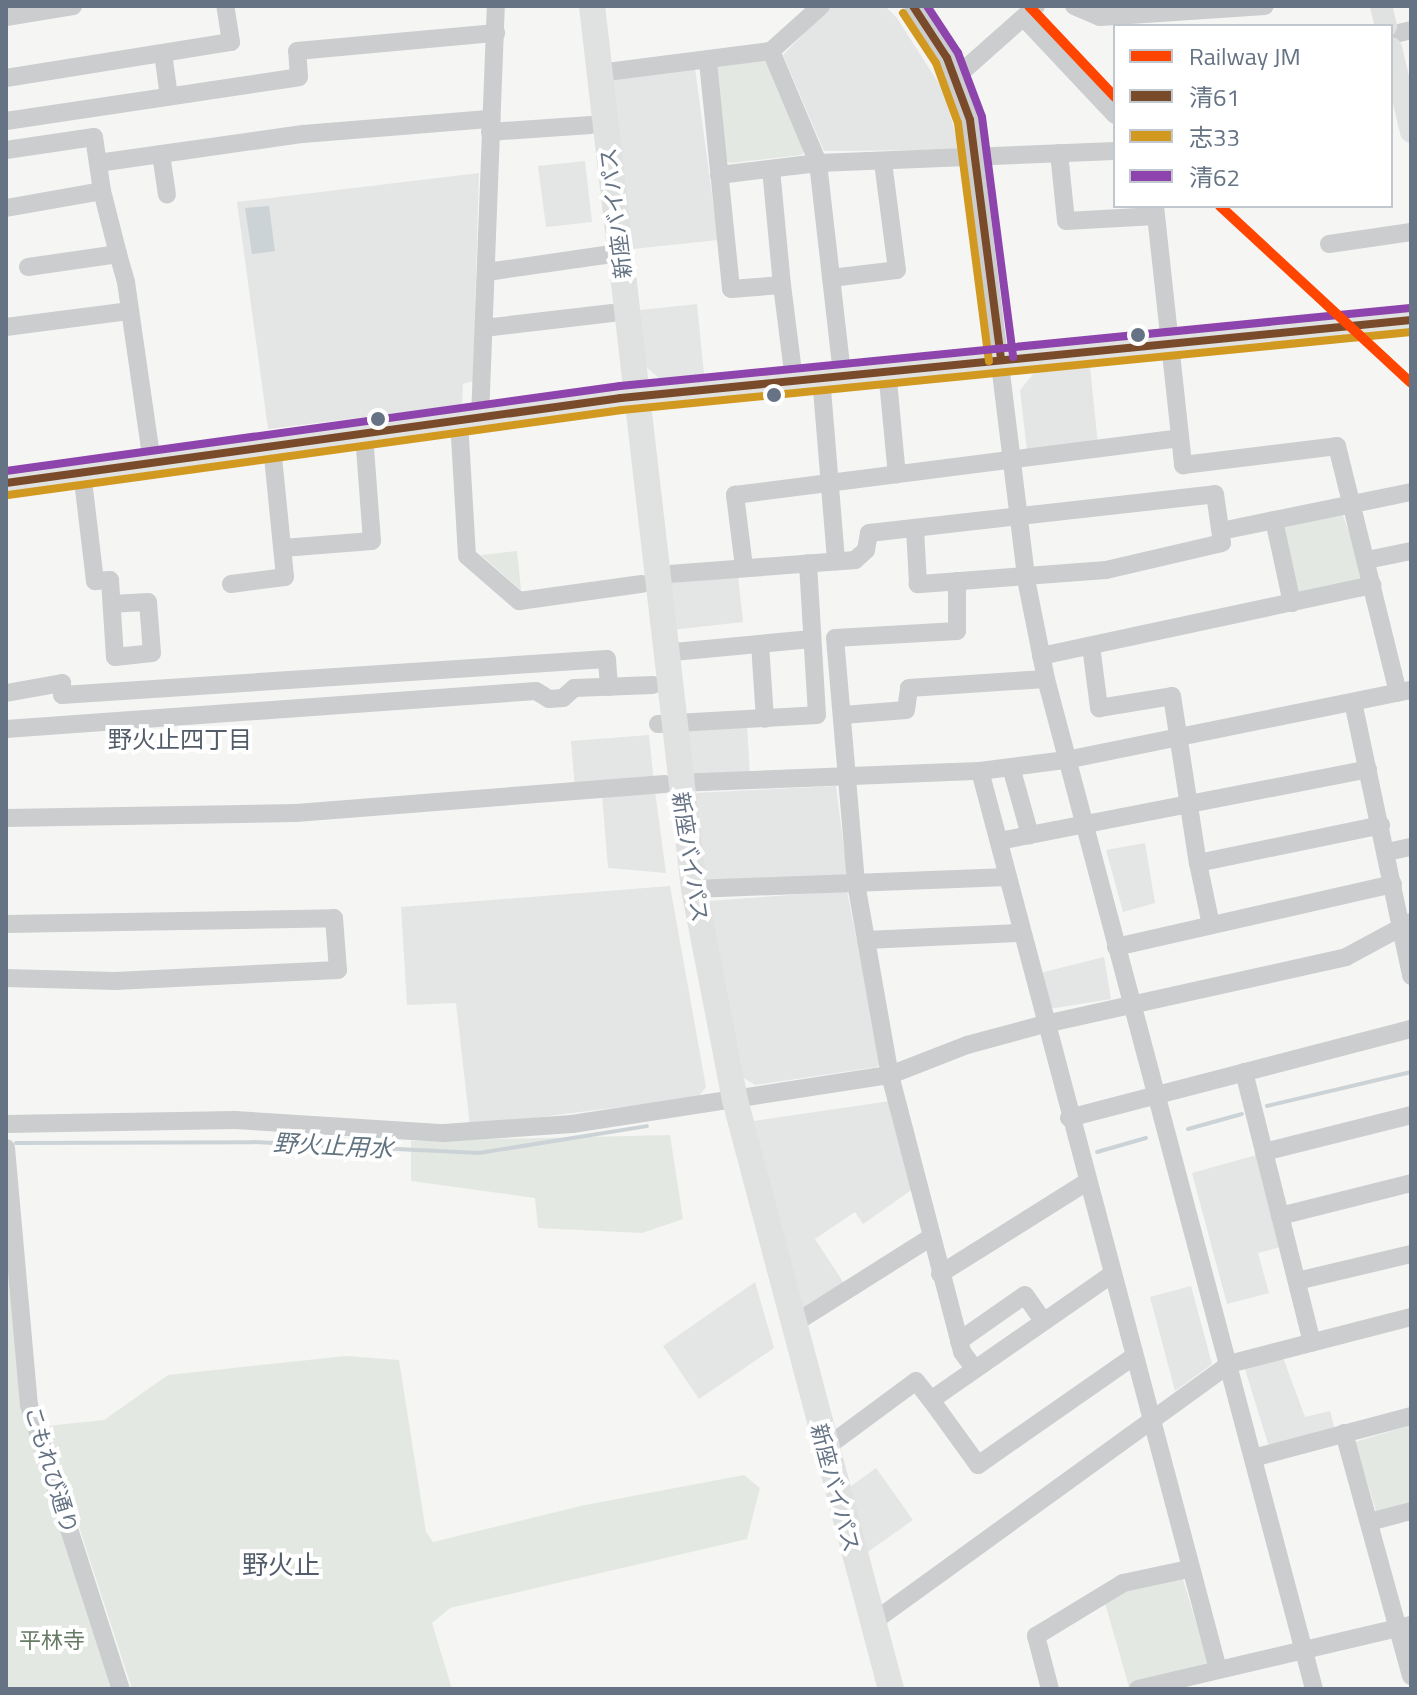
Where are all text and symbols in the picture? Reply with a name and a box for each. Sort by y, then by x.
legend [1113,24,1393,208]
text: Railway JM [1189,38,1301,74]
text: 清61 [1189,79,1240,115]
text: 志33 [1189,119,1240,155]
street label: 新座バイパス [595,146,637,280]
text: 清62 [1189,159,1240,195]
unlabelled marker [1130,327,1146,343]
unlabelled marker [766,387,782,403]
unlabelled marker [370,411,386,427]
district label: 野火止四丁目 [108,726,252,754]
street label: 新座バイパス [667,790,713,924]
water label: 野火止用水 [272,1128,394,1164]
street label: こもれび通り [19,1403,83,1537]
street label: 新座バイパス [805,1421,865,1555]
district label: 野火止 [242,1549,320,1581]
park label: 平林寺 [19,1628,85,1654]

